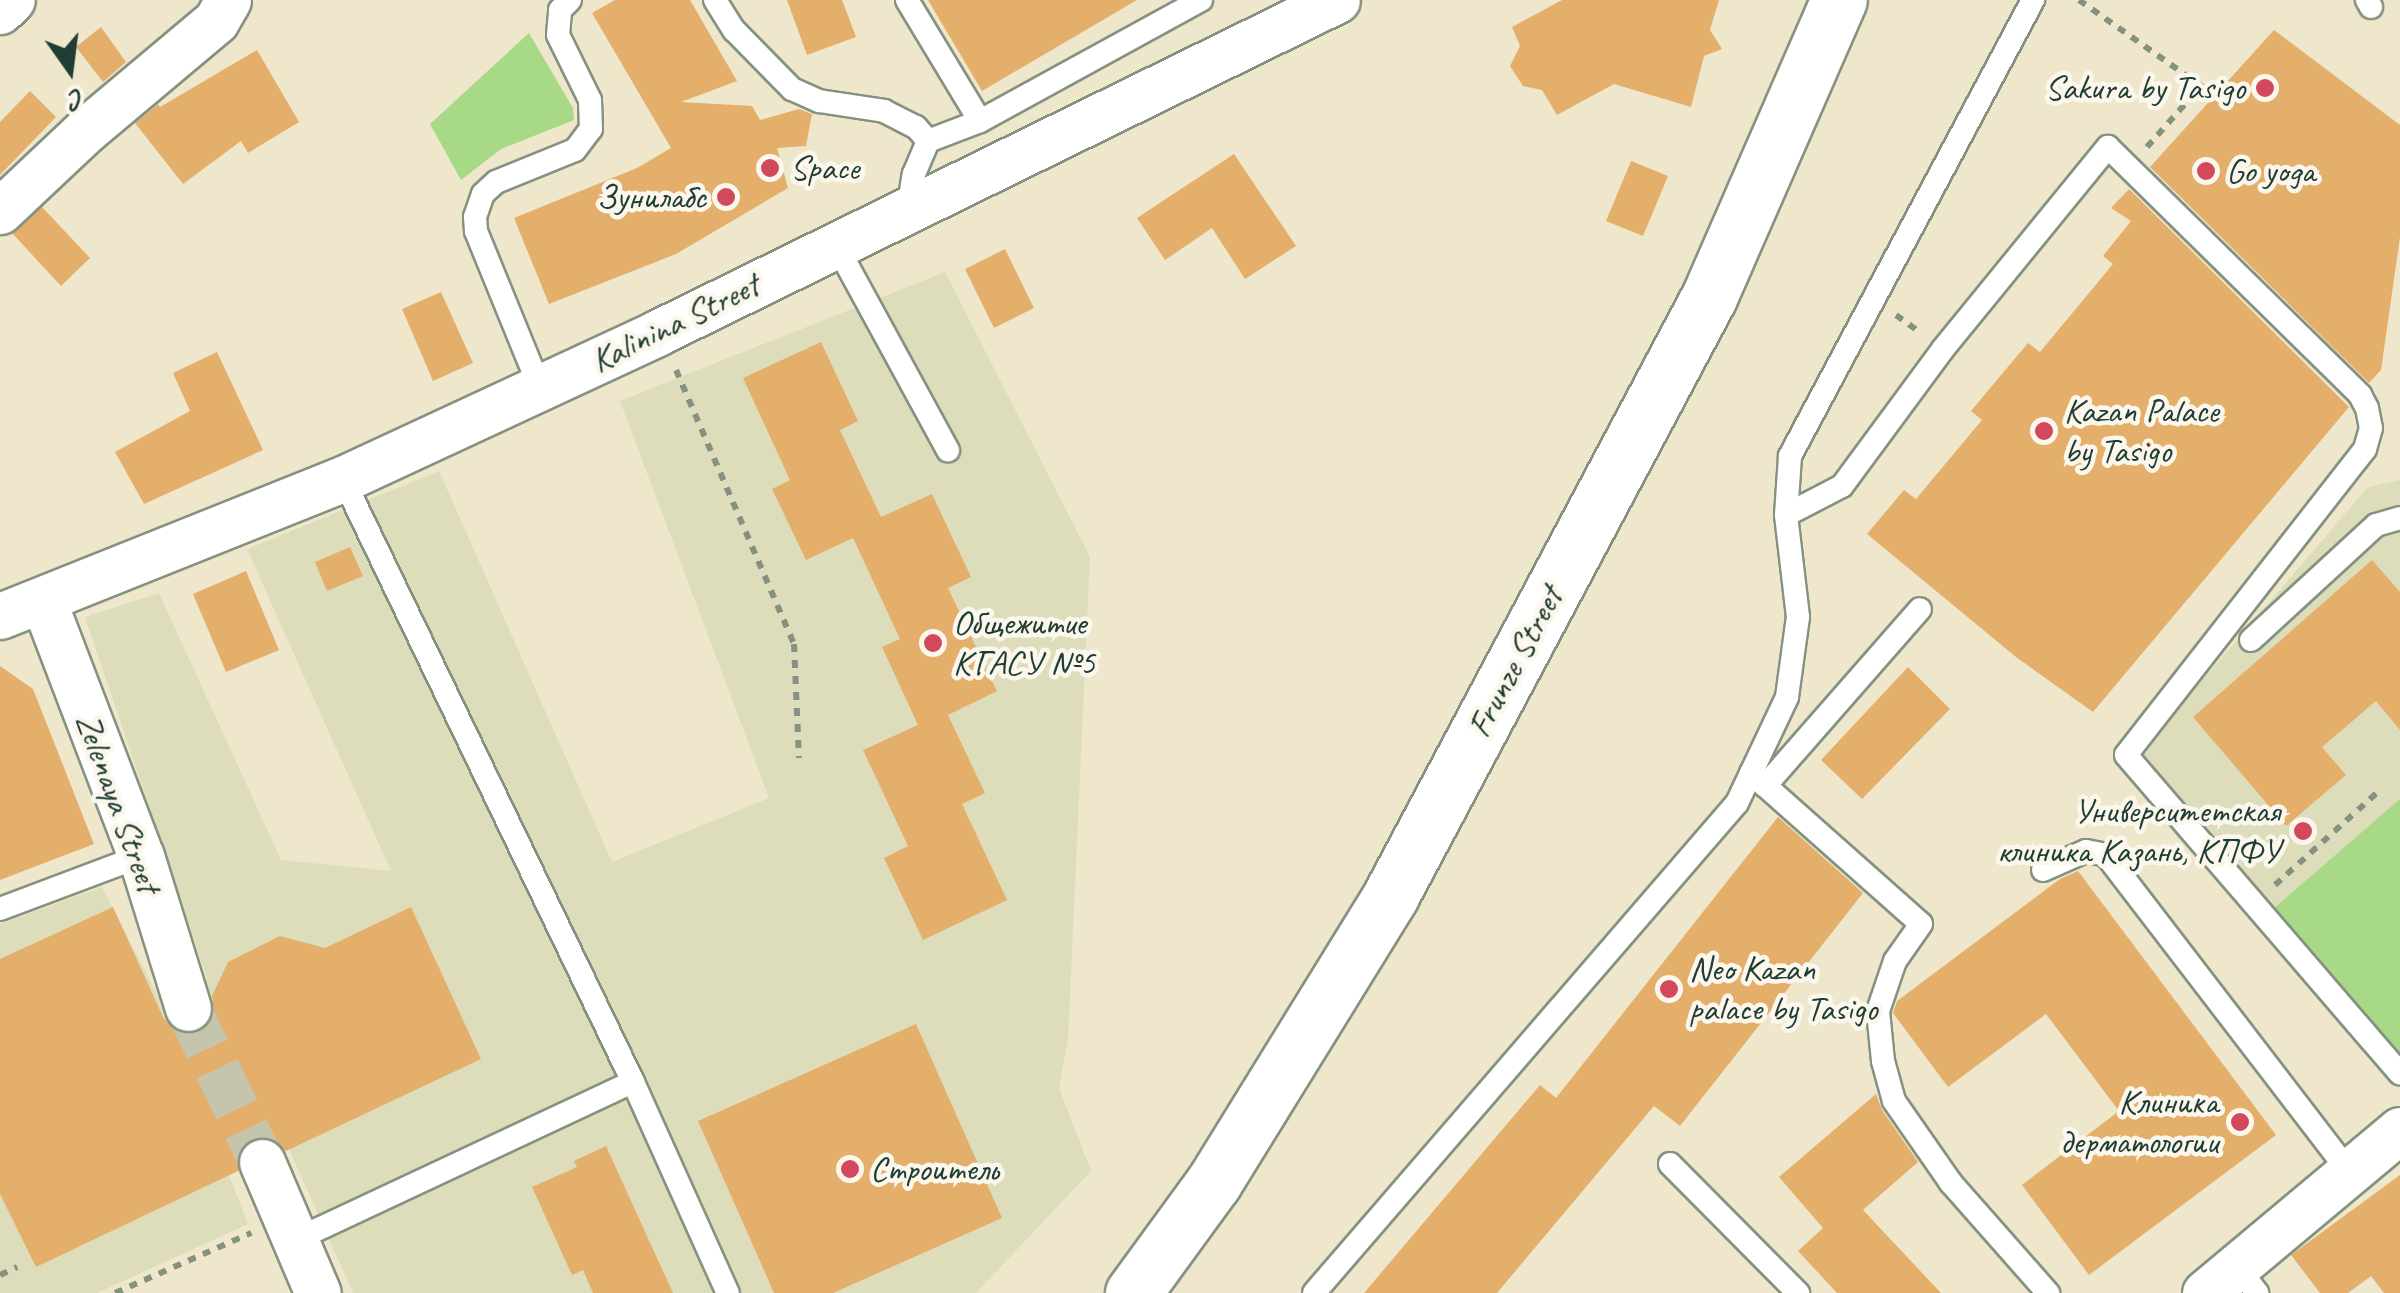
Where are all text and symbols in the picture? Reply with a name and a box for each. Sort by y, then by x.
north arrow [20,20,120,120]
place label: Sakura by Tasigo [2045,67,2245,109]
marker: Sakura by Tasigo [2254,77,2276,99]
text: С [66,81,88,118]
place label: Space [790,147,859,189]
place label: Go yoga [2226,150,2315,192]
marker: Space [759,157,781,179]
marker: Go yoga [2195,160,2217,182]
place label: Зунилабс [597,176,706,218]
marker: Зунилабс [715,186,737,208]
street label: Kalinina Street [584,264,766,382]
place label: Kazan Palace by Tasigo [2064,390,2218,472]
marker: Kazan Palace by Tasigo [2033,420,2055,442]
street label: Frunze Street [1458,580,1572,744]
place label: Общежитие КГАСУ №5 [953,602,1095,684]
marker: Общежитие КГАСУ №5 [922,632,944,654]
street label: Zelenaya Street [66,708,170,898]
place label: Университетская клиника Казань, КПФУ [1999,790,2280,872]
marker: Университетская клиника Казань, КПФУ [2290,818,2316,844]
place label: Neo Kazan palace by Tasigo [1689,948,1877,1030]
marker: Neo Kazan palace by Tasigo [1658,978,1680,1000]
place label: Клиника дерматологии [2060,1081,2218,1163]
marker: Клиника дерматологии [2227,1109,2253,1135]
place label: Строитель [870,1148,998,1190]
marker: Строитель [839,1158,861,1180]

